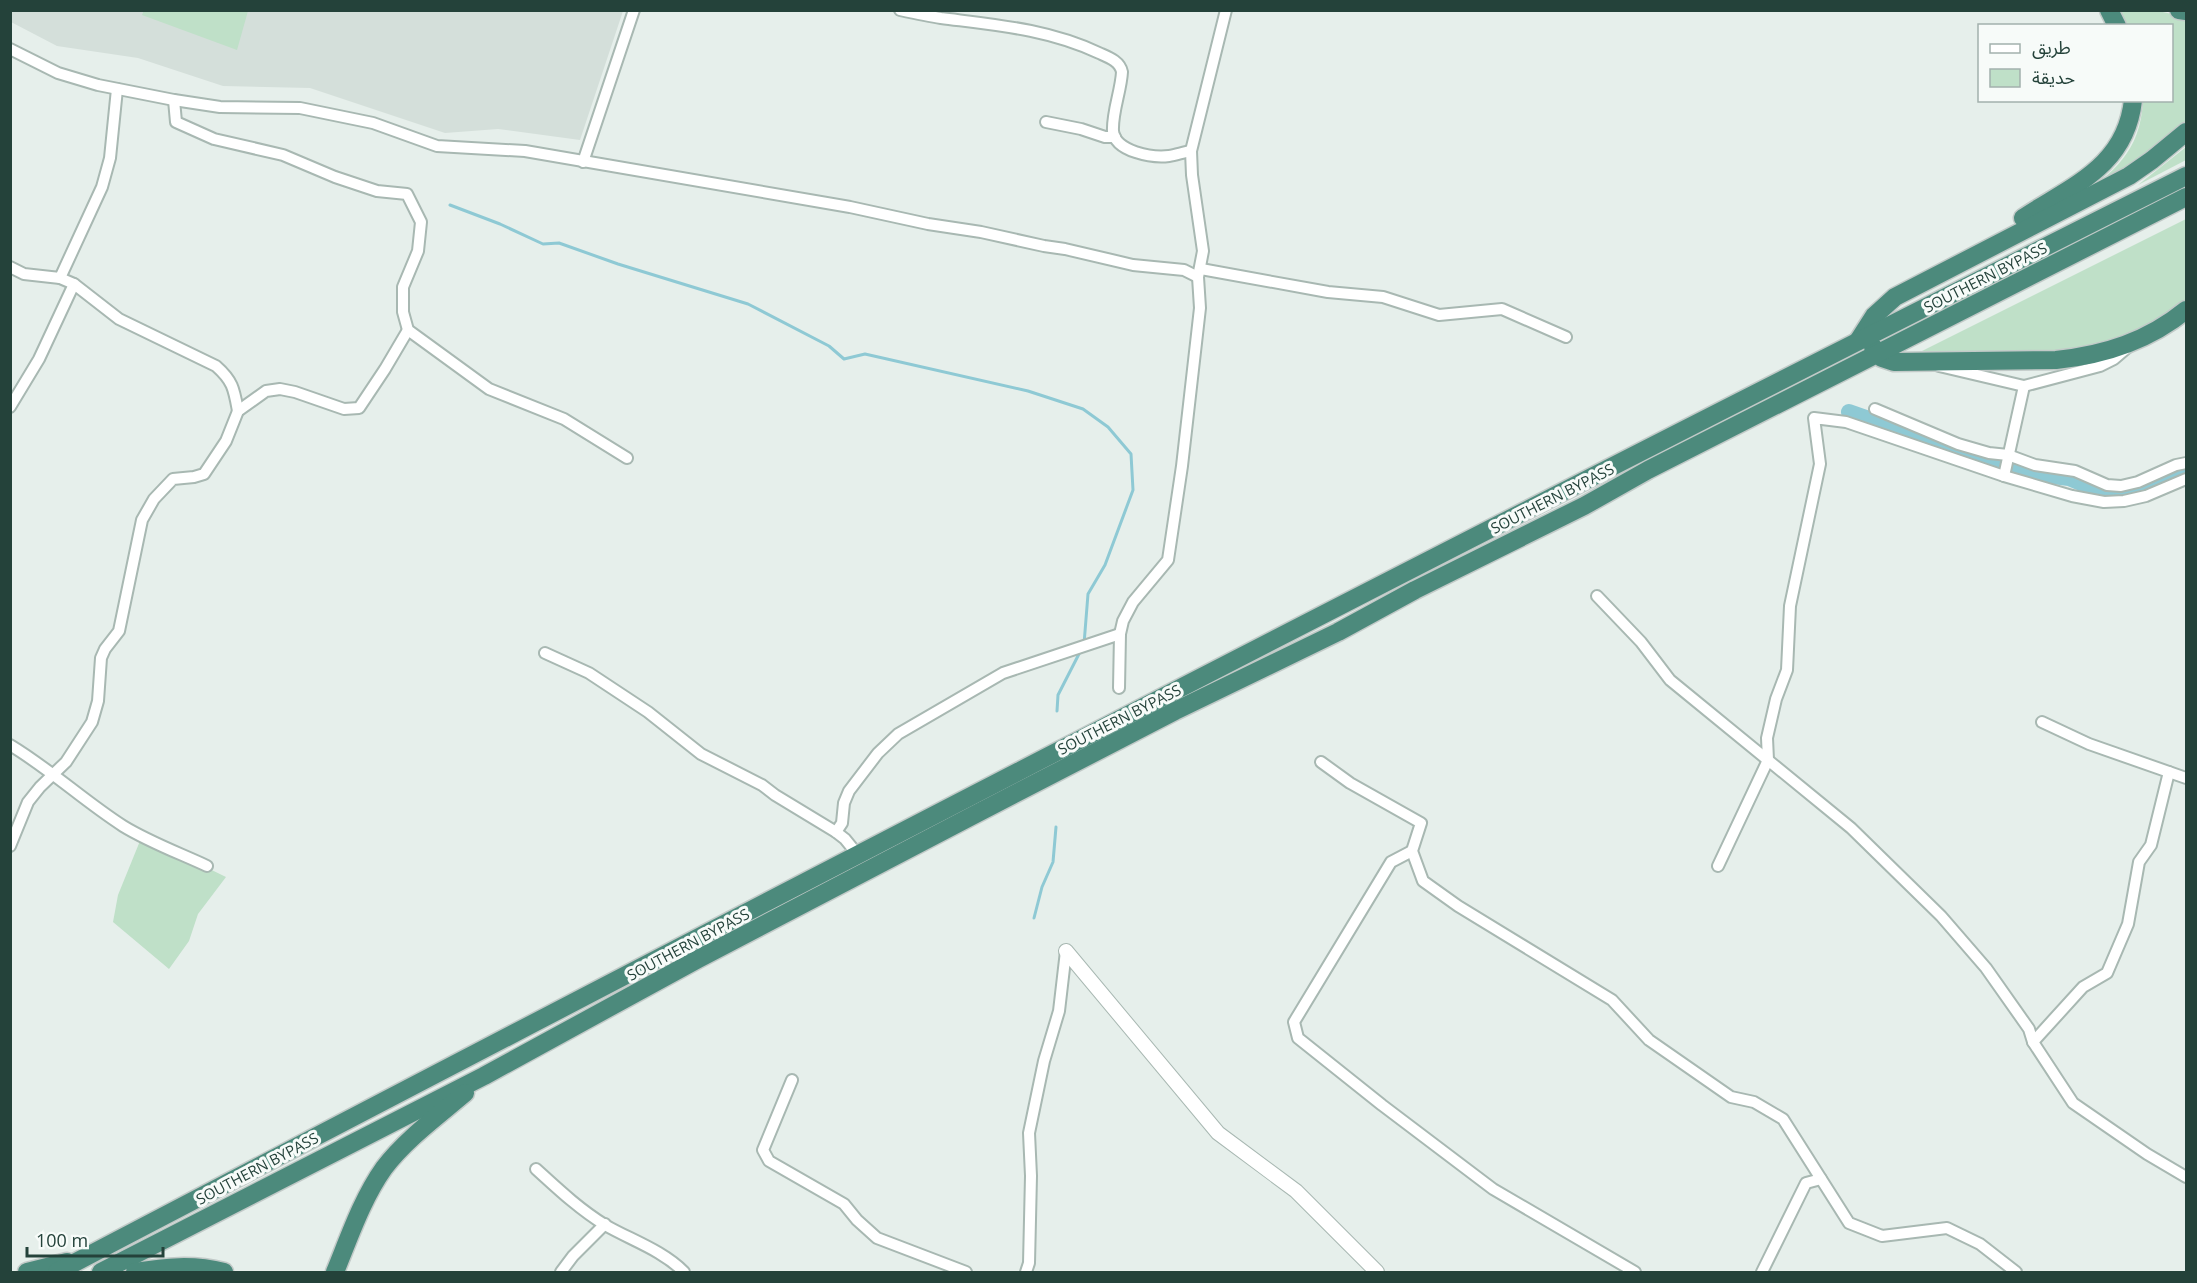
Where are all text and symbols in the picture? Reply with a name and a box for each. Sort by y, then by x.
legend [1978,24,2173,102]
text: طريق [2032,35,2071,59]
text: حديقة [2032,65,2075,89]
street label: SOUTHERN BYPASS [1920,237,2050,317]
street label: SOUTHERN BYPASS [1487,458,1617,538]
street label: SOUTHERN BYPASS [1054,679,1184,759]
street label: SOUTHERN BYPASS [623,903,753,985]
street label: SOUTHERN BYPASS [192,1127,322,1209]
scale bar [27,1220,164,1258]
text: 100 m [36,1228,88,1252]

